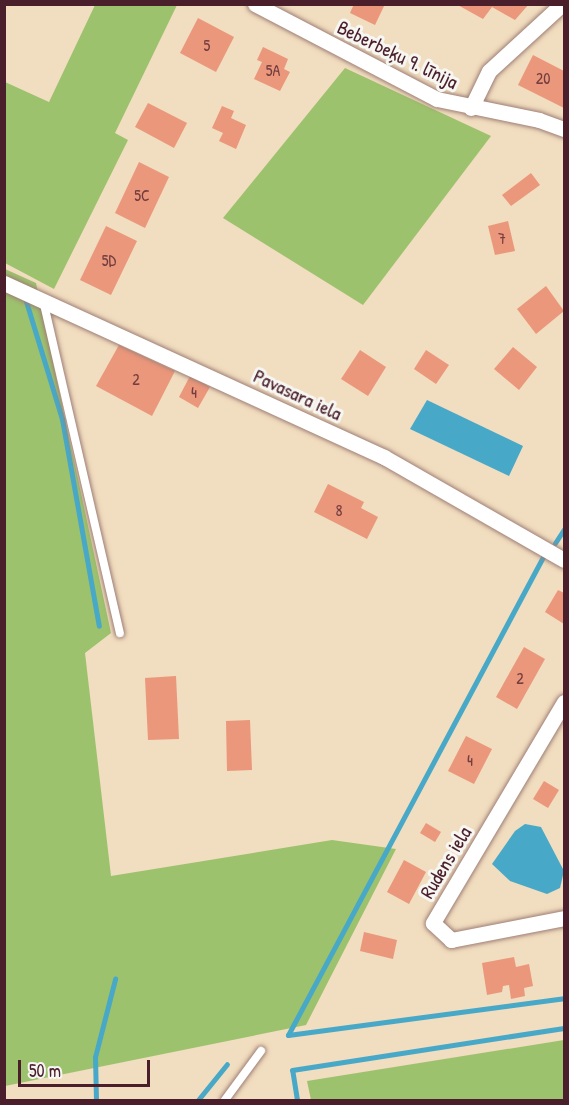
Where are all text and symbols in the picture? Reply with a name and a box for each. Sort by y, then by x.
street label: Beberbeķu 9. līnija [334,14,462,94]
house number: 5 [204,35,210,55]
house number: 5A [266,60,280,80]
house number: 20 [536,68,550,88]
house number: 5C [134,185,150,205]
house number: 7 [498,228,506,248]
house number: 5D [102,250,116,270]
street label: Pavasara iela [250,363,346,425]
house number: 2 [132,369,140,389]
house number: 4 [191,382,197,402]
house number: 8 [336,500,342,520]
house number: 2 [516,668,524,688]
house number: 4 [467,750,473,770]
street label: Rudens iela [414,822,476,902]
scale bar [21,1048,153,1086]
text: 50 m [29,1058,61,1083]

